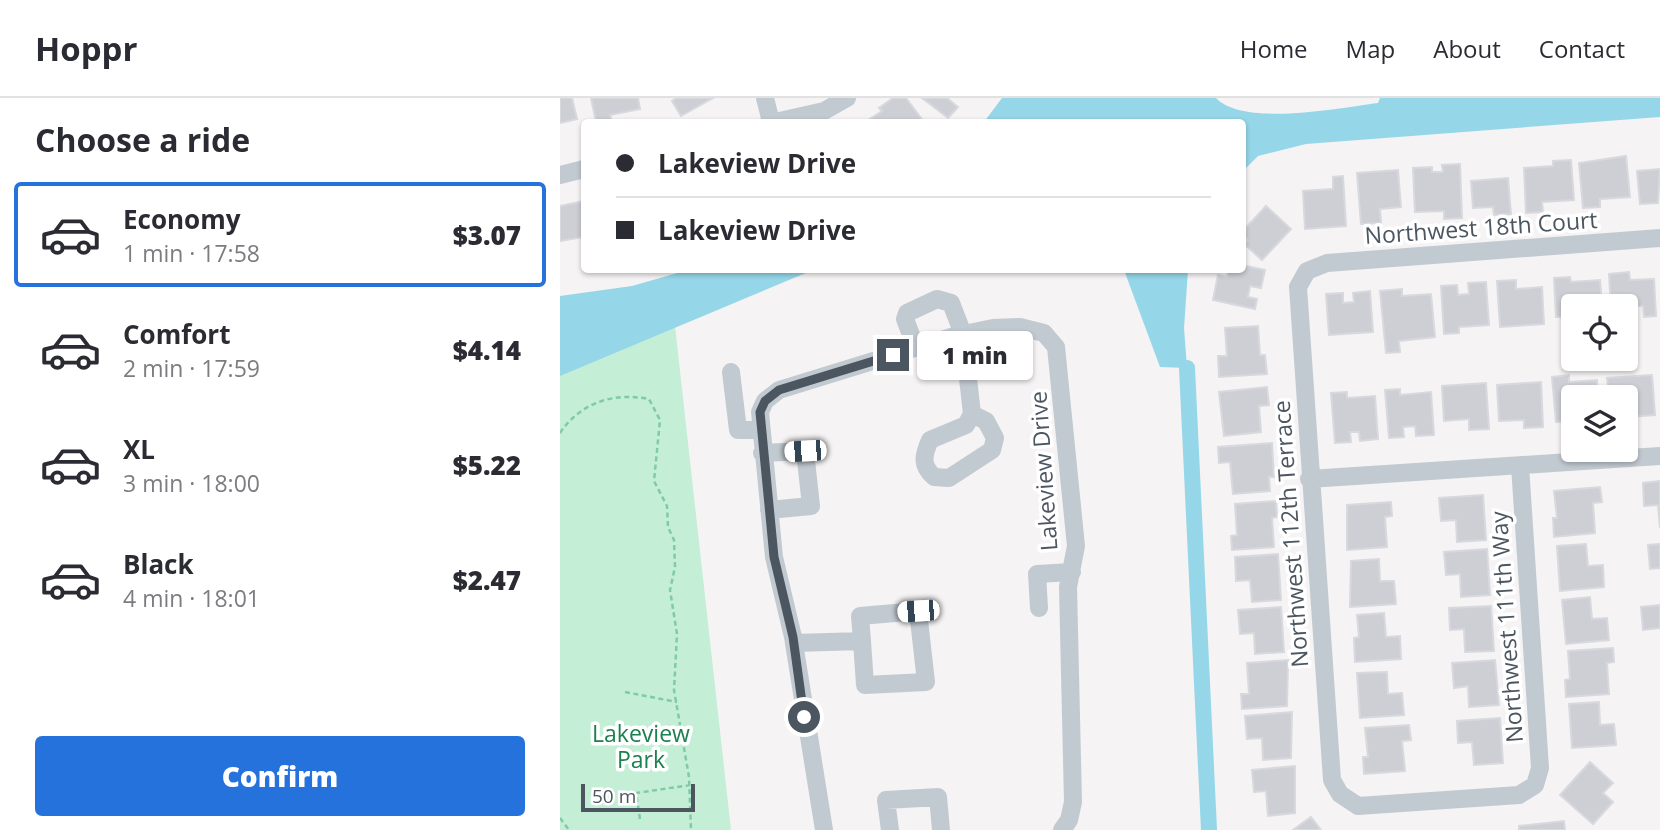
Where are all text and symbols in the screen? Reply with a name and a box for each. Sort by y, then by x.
text: Hoppr [35,26,137,71]
text: Home [1240,32,1308,65]
text: Map [1346,32,1395,65]
text: About [1433,32,1501,65]
text: Contact [1539,32,1625,65]
text: Choose a ride [35,118,250,161]
text: Lakeview Drive [658,145,856,181]
text: Economy [123,201,241,237]
icon: car [39,203,102,266]
street label: Northwest 18th Court [1363,203,1599,251]
text: Lakeview Drive [658,212,856,248]
text: $3.07 [453,217,521,253]
text: 1 min · 17:58 [123,237,260,269]
map controls [1561,294,1638,462]
button: locate [1561,294,1638,371]
text: Comfort [123,316,230,352]
icon: car [39,318,102,381]
callout: 1 min [918,330,1033,380]
text: $4.14 [453,332,521,368]
route end [877,339,909,371]
text: 1 min [942,339,1008,371]
text: 2 min · 17:59 [123,352,260,384]
button: layers [1561,385,1638,462]
street label: Lakeview Drive [1021,390,1065,552]
street label: Northwest 112th Terrace [1265,399,1315,669]
text: XL [123,431,155,467]
icon: car [39,433,102,496]
car [784,439,827,463]
text: $5.22 [453,447,521,483]
text: 3 min · 18:00 [123,467,260,499]
street label: Northwest 111th Way [1482,510,1530,744]
text: Black [123,546,194,582]
icon: car [39,548,102,611]
text: $2.47 [453,562,521,598]
text: 4 min · 18:01 [123,582,260,614]
car [897,599,940,623]
route start [788,701,820,733]
park label: Lakeview Park [592,717,690,775]
button: Confirm [35,736,525,816]
scale bar [581,781,695,813]
text: 50 m [592,783,636,809]

